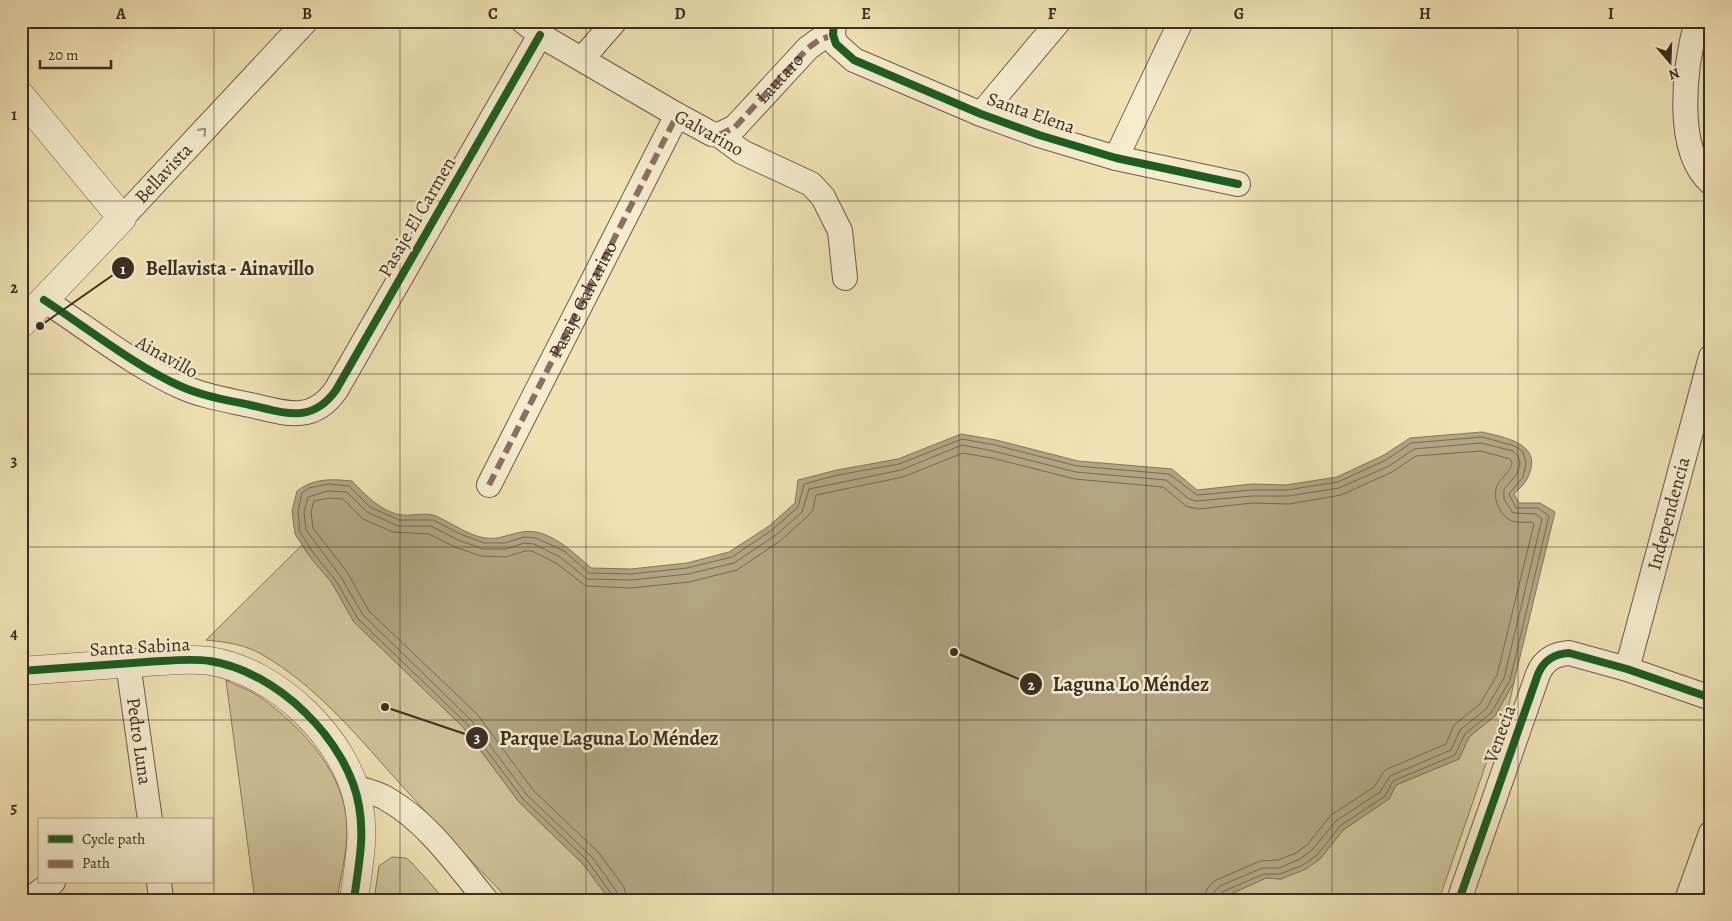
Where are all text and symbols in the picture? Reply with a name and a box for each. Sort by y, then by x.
text: A [115,3,127,25]
text: B [302,3,312,25]
text: C [488,3,498,25]
text: D [674,3,686,25]
text: E [861,3,871,25]
text: F [1048,3,1057,25]
text: G [1234,3,1244,25]
text: H [1419,3,1431,25]
text: I [1608,3,1614,25]
scale bar [40,38,111,70]
north arrow [1644,38,1694,88]
text: 20 m [48,45,79,65]
street label: Lautaro [750,47,810,109]
text: N [1666,63,1682,84]
street label: Santa Elena [984,86,1079,140]
street label: Galvarino [670,103,748,163]
text: 1 [11,104,17,126]
one-way arrow [197,128,206,137]
street label: Bellavista [129,137,199,209]
street label: Pasaje El Carmen [372,152,462,282]
street label: Pasaje Galvarino [543,237,624,363]
callout: Bellavista - Ainavillo [111,251,325,286]
text: Bellavista - Ainavillo [146,255,314,282]
text: 1 [120,259,126,279]
text: 2 [10,277,18,299]
street label: Ainavillo [130,329,203,385]
text: 3 [11,450,18,472]
street label: Independencia [1641,454,1697,573]
text: 4 [10,623,18,645]
street label: Santa Sabina [89,631,191,663]
callout: Laguna Lo Méndez [1018,667,1219,702]
text: Laguna Lo Méndez [1053,671,1209,698]
text: 2 [1027,675,1035,695]
street label: Pedro Luna [120,696,158,787]
street label: Venecia [1477,701,1523,768]
callout: Parque Laguna Lo Méndez [465,720,729,755]
text: Parque Laguna Lo Méndez [499,725,719,752]
text: 3 [474,728,480,748]
text: 5 [11,797,18,819]
legend [38,818,212,884]
text: Cycle path [82,829,145,849]
text: Path [82,853,110,873]

